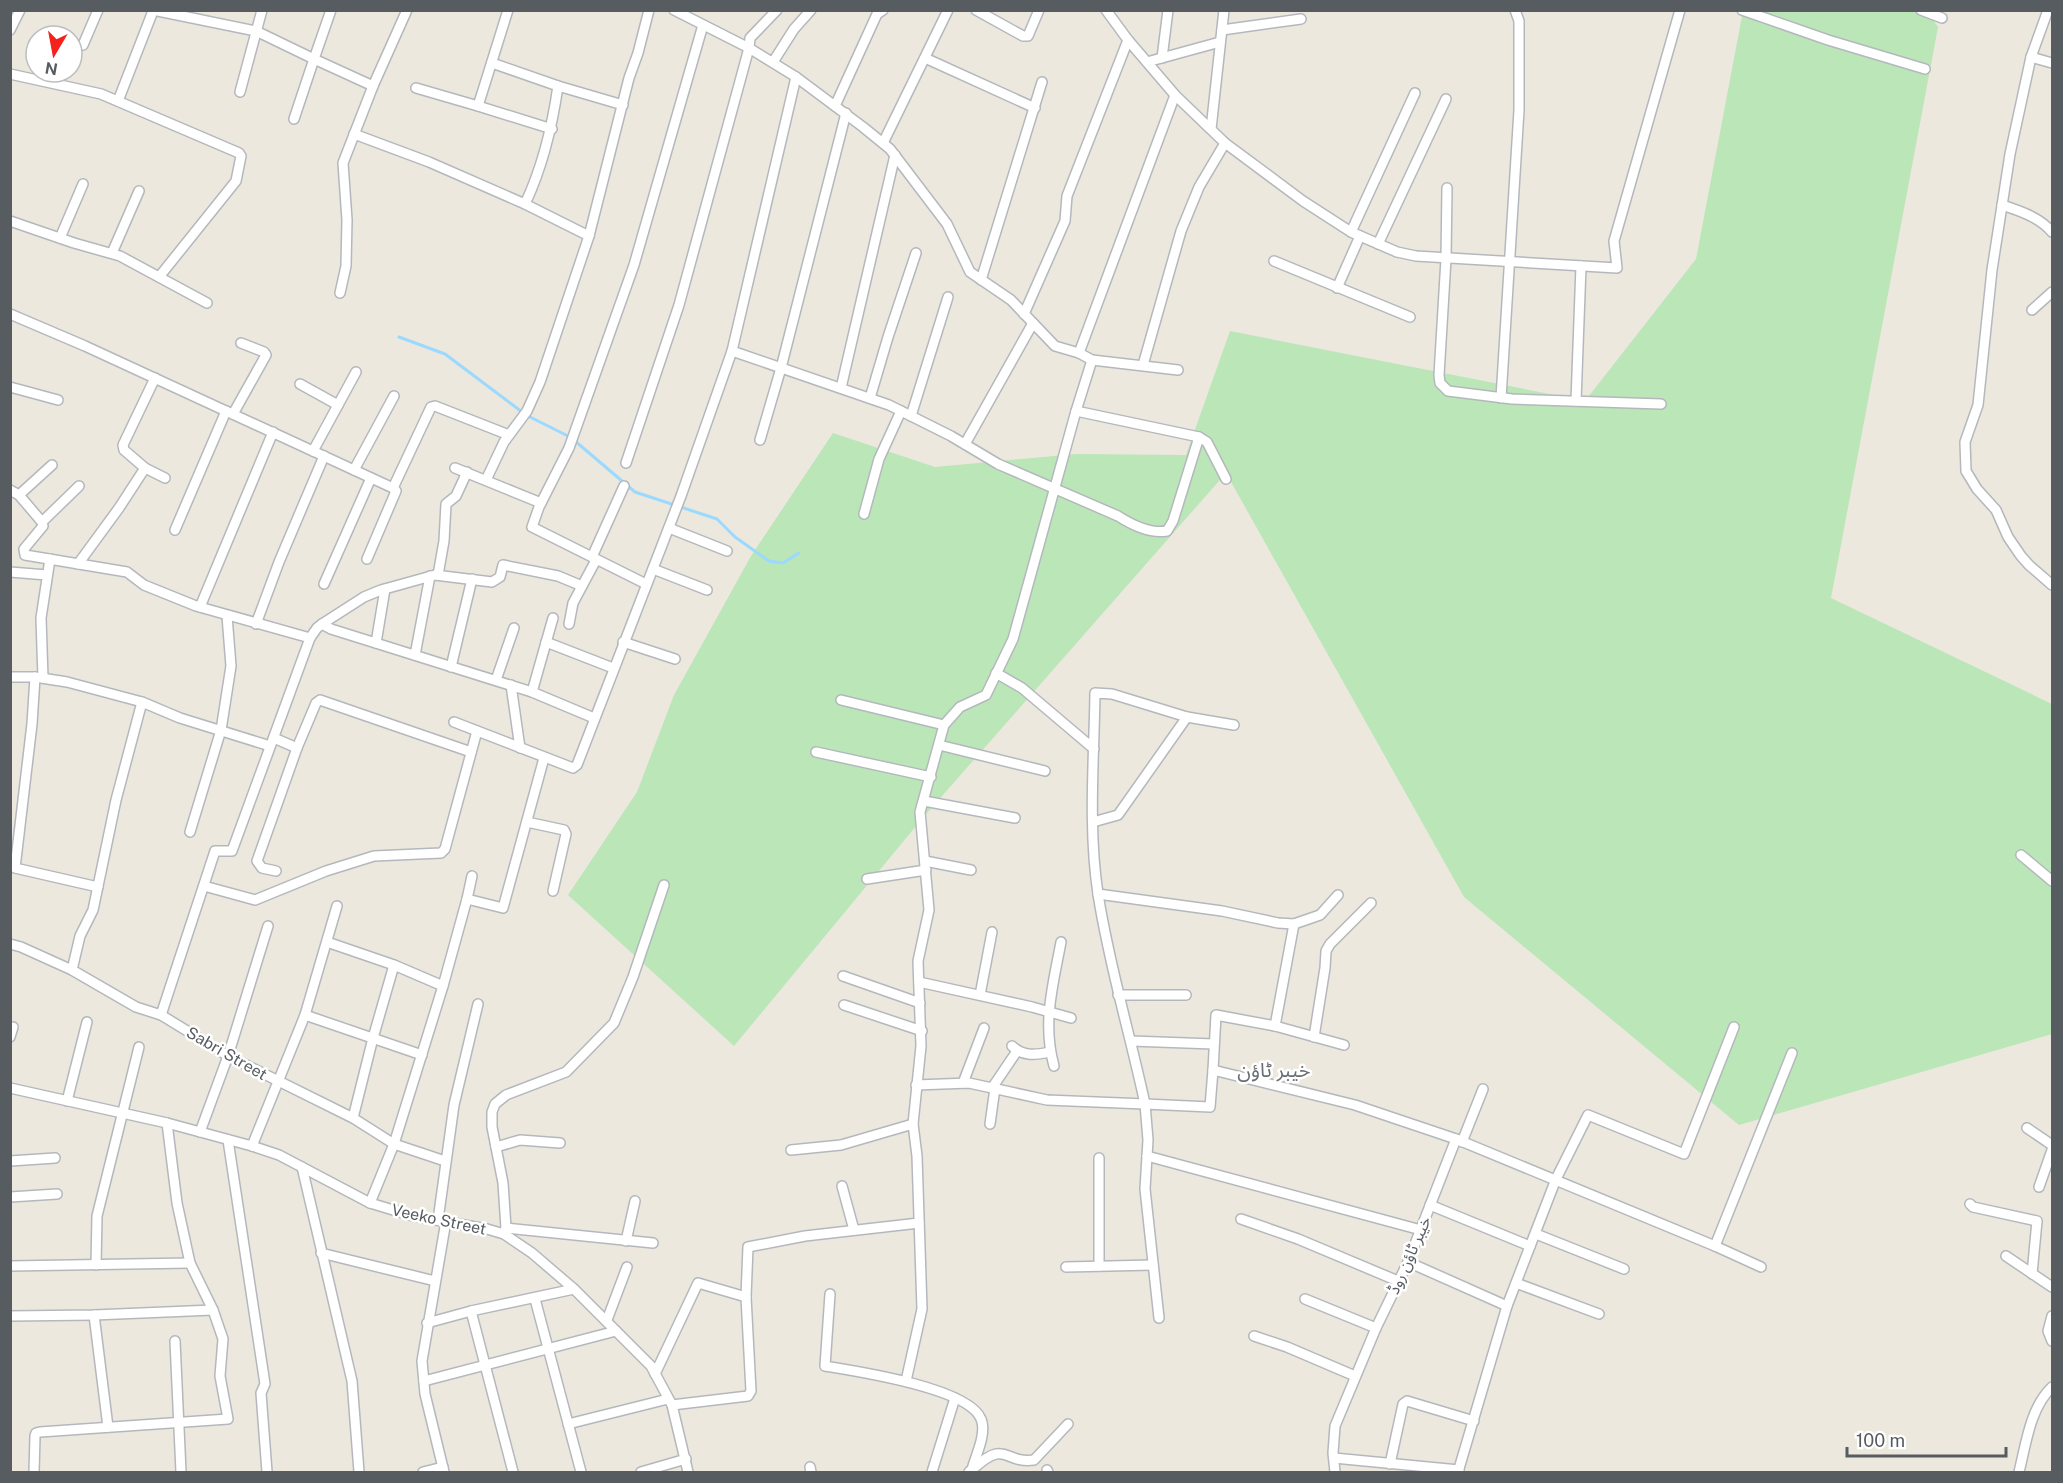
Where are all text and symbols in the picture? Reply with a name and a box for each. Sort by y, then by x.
north arrow [24,24,84,84]
text: N [44,58,59,79]
street label: Sabri Street [183,1023,270,1084]
district label: خیبر ٹاؤن [1237,1058,1311,1082]
street label: Veeko Street [390,1200,488,1239]
street label: خیبر ٹاؤن روڈ [1384,1213,1435,1297]
scale bar [1847,1420,2006,1458]
text: 100 m [1856,1430,1905,1451]

